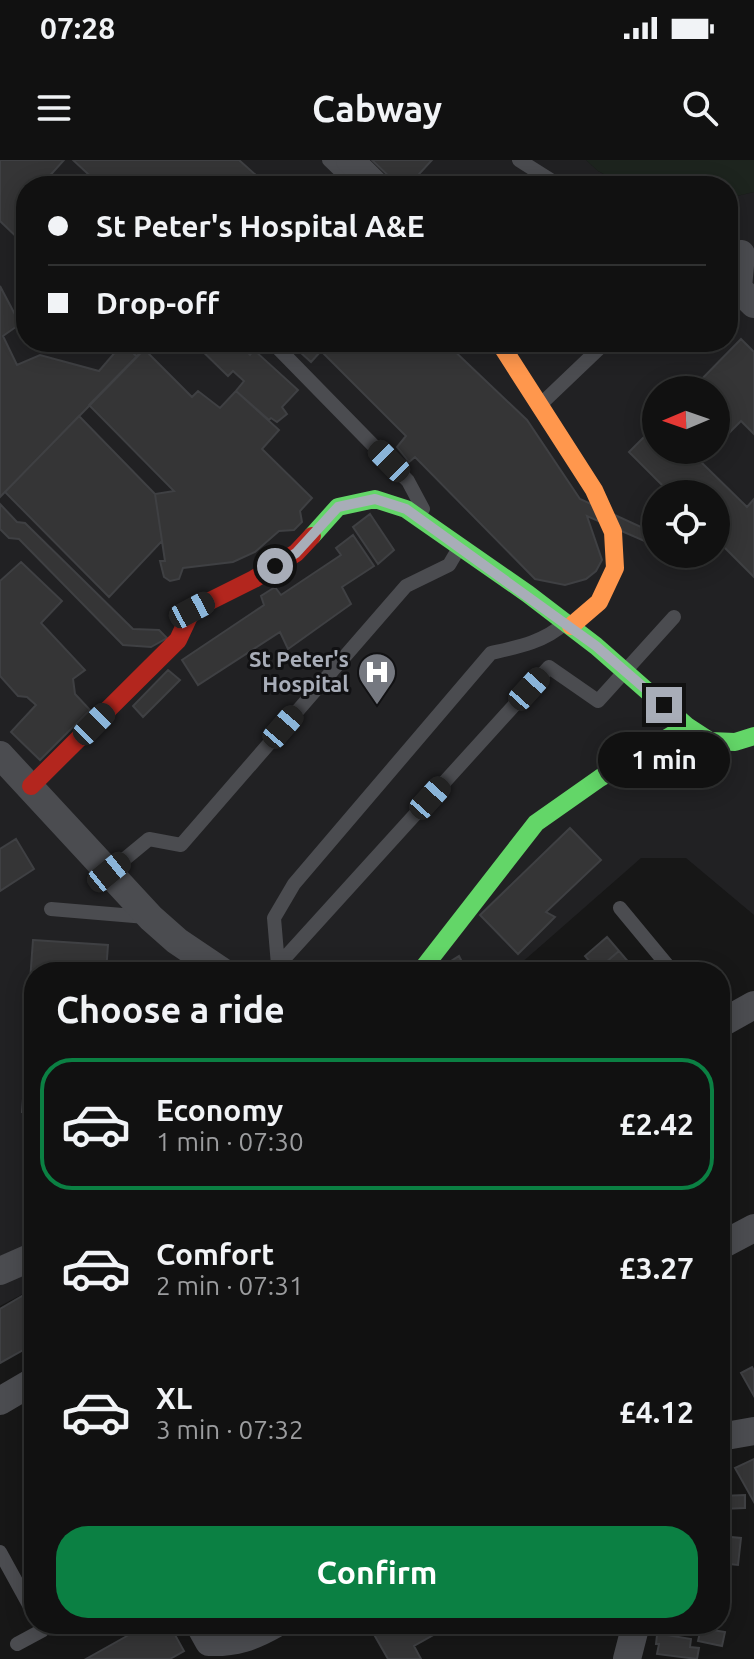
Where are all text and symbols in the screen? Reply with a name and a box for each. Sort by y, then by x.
text: 07:28 [40,11,115,45]
icon: menu [32,86,76,130]
icon: search [678,86,722,130]
text: Cabway [312,88,442,129]
text: St Peter's Hospital A&E [96,209,425,243]
text: Drop-off [96,286,219,320]
north arrow [642,376,730,464]
map controls [642,376,730,568]
car [364,436,414,486]
button: locate [642,480,730,568]
route start [257,548,293,584]
car [165,588,219,632]
place label: St Peter's Hospital [249,646,349,696]
hospital icon: St Peter's Hospital [356,651,398,706]
car [504,663,554,715]
route end [646,687,682,723]
car [69,699,119,749]
car [258,701,308,753]
callout: 1 min [598,733,730,789]
text: 1 min [631,745,697,774]
car [405,772,455,824]
car [83,848,135,896]
text: Choose a ride [56,989,285,1030]
icon: car [60,1088,132,1160]
text: Economy [156,1093,283,1127]
text: £2.42 [619,1107,694,1141]
text: 1 min · 07:30 [156,1127,304,1156]
icon: car [60,1232,132,1304]
text: Comfort [156,1237,274,1271]
text: £3.27 [619,1251,694,1285]
text: 2 min · 07:31 [156,1271,304,1300]
icon: car [60,1376,132,1448]
text: XL [156,1381,192,1415]
text: £4.12 [619,1395,694,1429]
text: 3 min · 07:32 [156,1415,304,1444]
button: Confirm [56,1526,698,1618]

